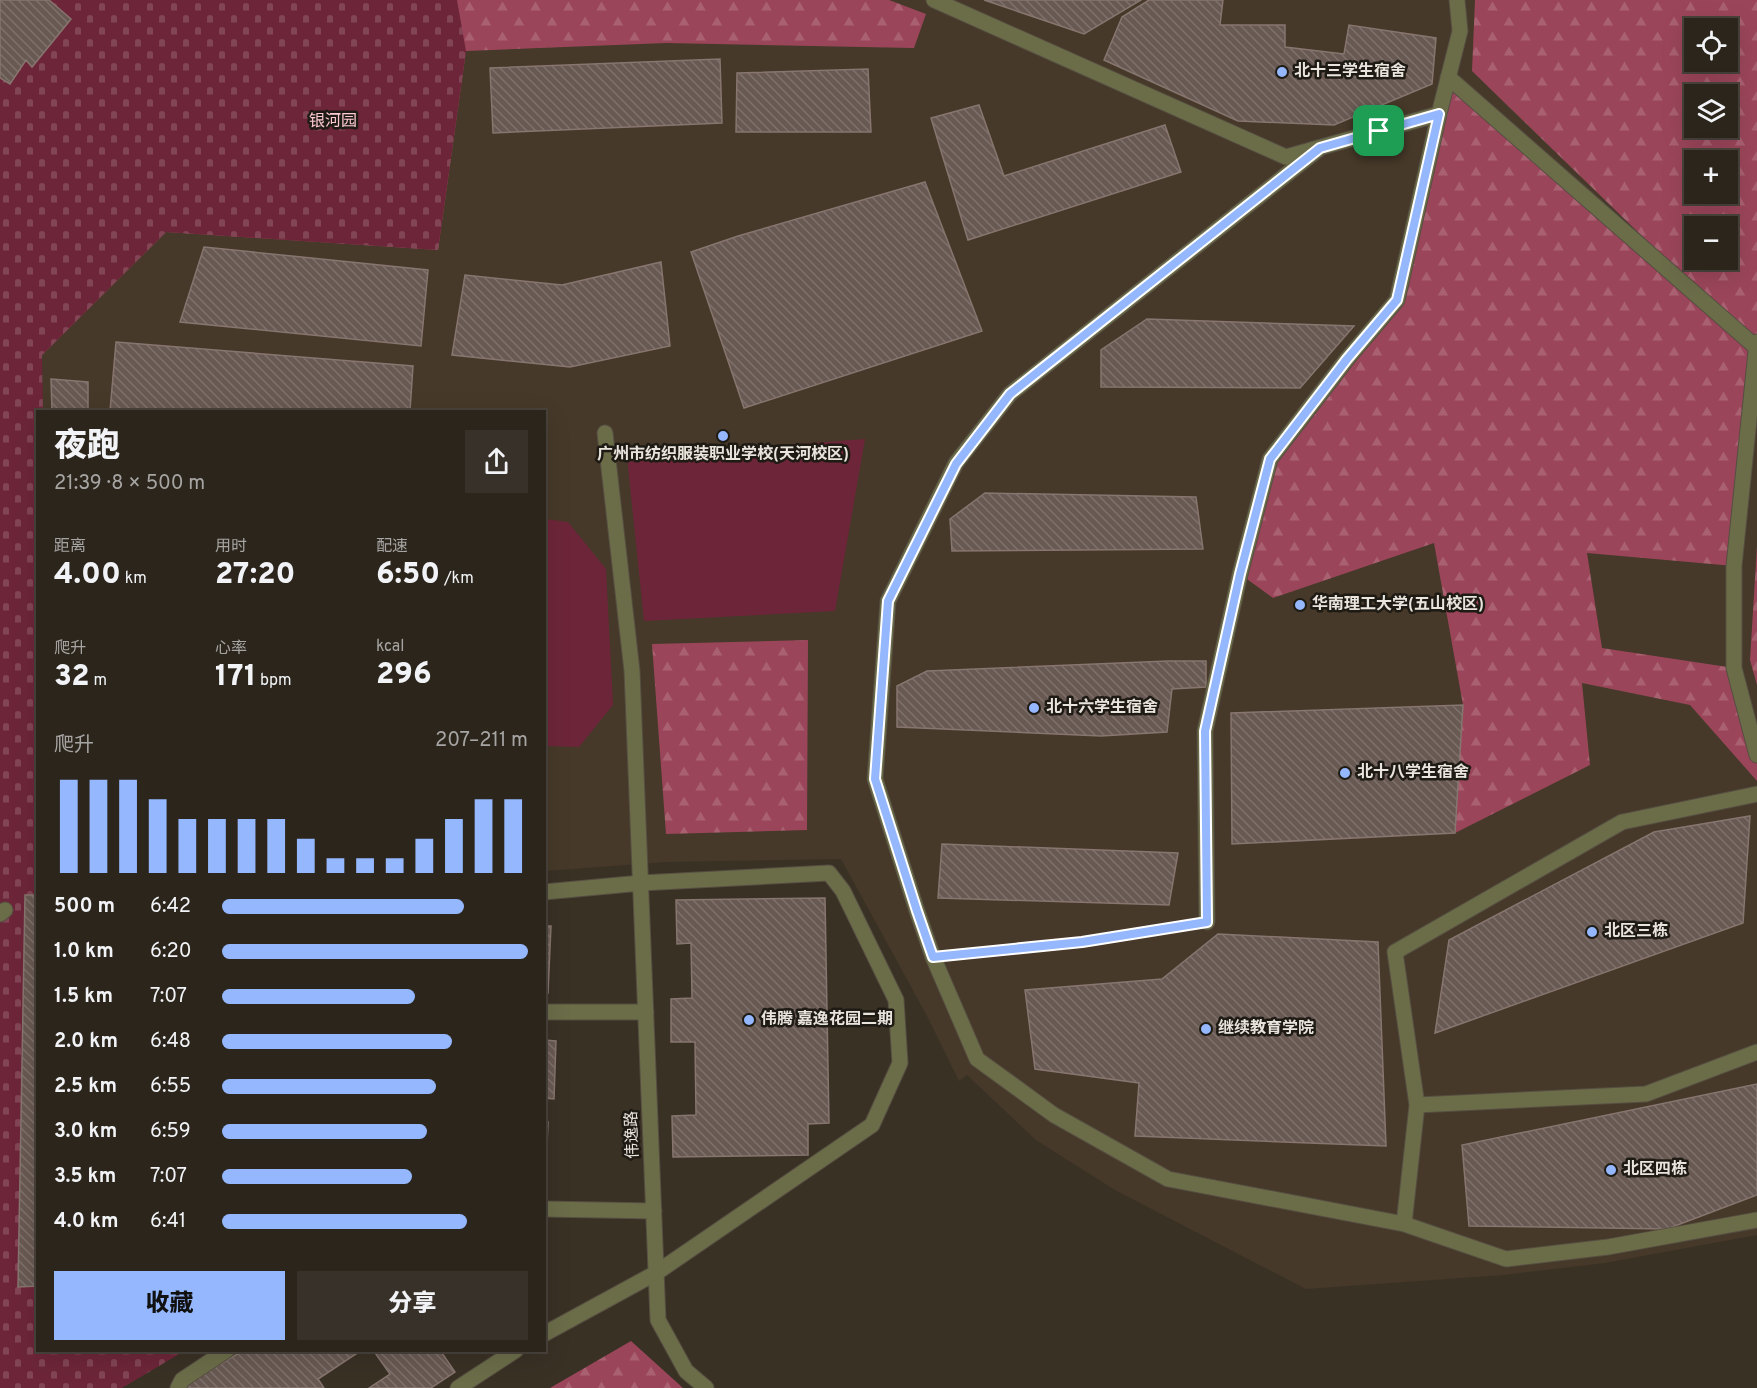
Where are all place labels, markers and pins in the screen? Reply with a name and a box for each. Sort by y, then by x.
place label: 北十三学生宿舍 [1294,62,1406,82]
marker: 北十三学生宿舍 [1275,65,1289,79]
pin [1353,105,1404,156]
marker: 广州市纺织服装职业学校(天河校区) [716,429,730,443]
place label: 广州市纺织服装职业学校(天河校区) [597,444,849,465]
place label: 华南理工大学(五山校区) [1312,594,1484,615]
marker: 华南理工大学(五山校区) [1293,598,1307,612]
place label: 北十六学生宿舍 [1046,698,1158,718]
marker: 北十六学生宿舍 [1027,701,1041,715]
place label: 北十八学生宿舍 [1357,763,1469,783]
marker: 北十八学生宿舍 [1338,766,1352,780]
place label: 北区三栋 [1604,921,1668,942]
marker: 北区三栋 [1585,925,1599,939]
place label: 伟腾 嘉逸花园二期 [761,1010,893,1030]
marker: 伟腾 嘉逸花园二期 [742,1013,756,1027]
place label: 继续教育学院 [1218,1018,1314,1039]
marker: 继续教育学院 [1199,1022,1213,1036]
place label: 北区四栋 [1623,1159,1687,1180]
marker: 北区四栋 [1604,1163,1618,1177]

